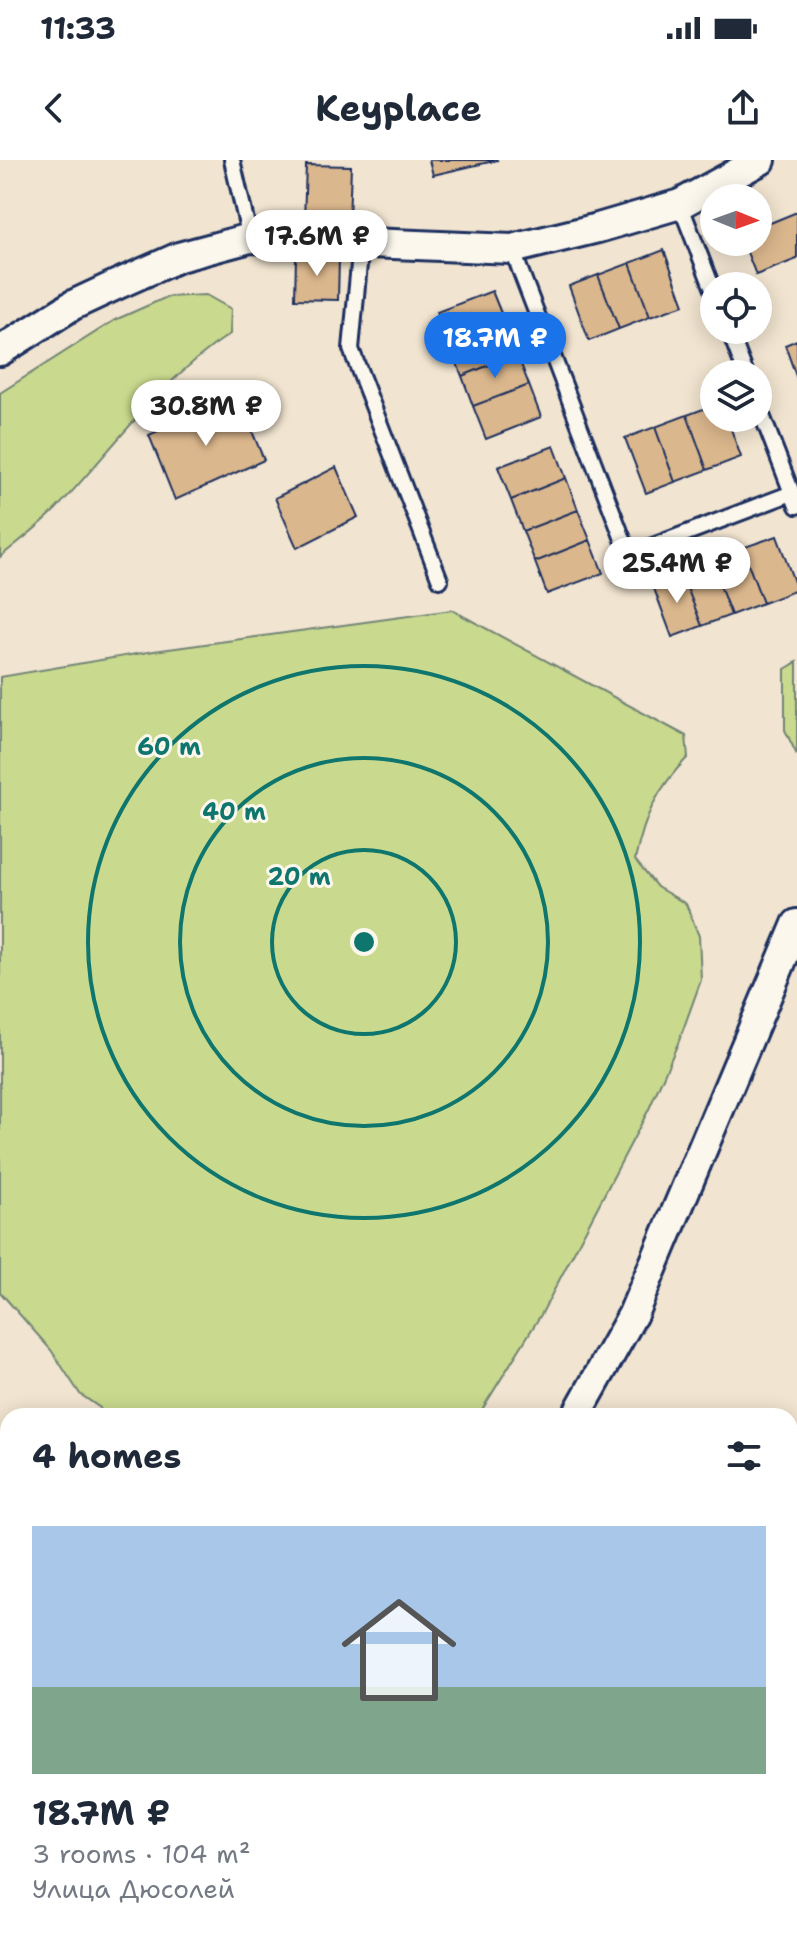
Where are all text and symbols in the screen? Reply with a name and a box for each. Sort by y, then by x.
text: 11:33 [40,8,116,49]
text: Keyplace [315,84,482,133]
icon: back [32,86,76,130]
icon: share [721,86,765,130]
north arrow [700,184,772,256]
map controls [700,184,772,432]
pin: 17.6M ₽ [243,210,391,278]
text: 17.6M ₽ [264,218,370,253]
button: locate [700,272,772,344]
pin: 18.7M ₽ [421,312,569,380]
text: 18.7M ₽ [442,320,548,355]
button: layers [700,360,772,432]
pin: 30.8M ₽ [132,380,280,448]
text: 30.8M ₽ [149,388,263,423]
pin: 25.4M ₽ [603,537,751,605]
text: 25.4M ₽ [621,545,733,580]
text: 60 m [137,731,201,763]
text: 40 m [202,796,266,828]
text: 20 m [267,861,331,893]
centre of rings [350,928,378,956]
text: 4 homes [32,1433,181,1479]
icon: filters [722,1434,766,1478]
icon: home [327,1578,471,1722]
text: 18.7M ₽ [32,1790,170,1836]
text: 3 rooms · 104 m² [32,1836,251,1871]
text: Улица Дюсолей [32,1871,235,1906]

